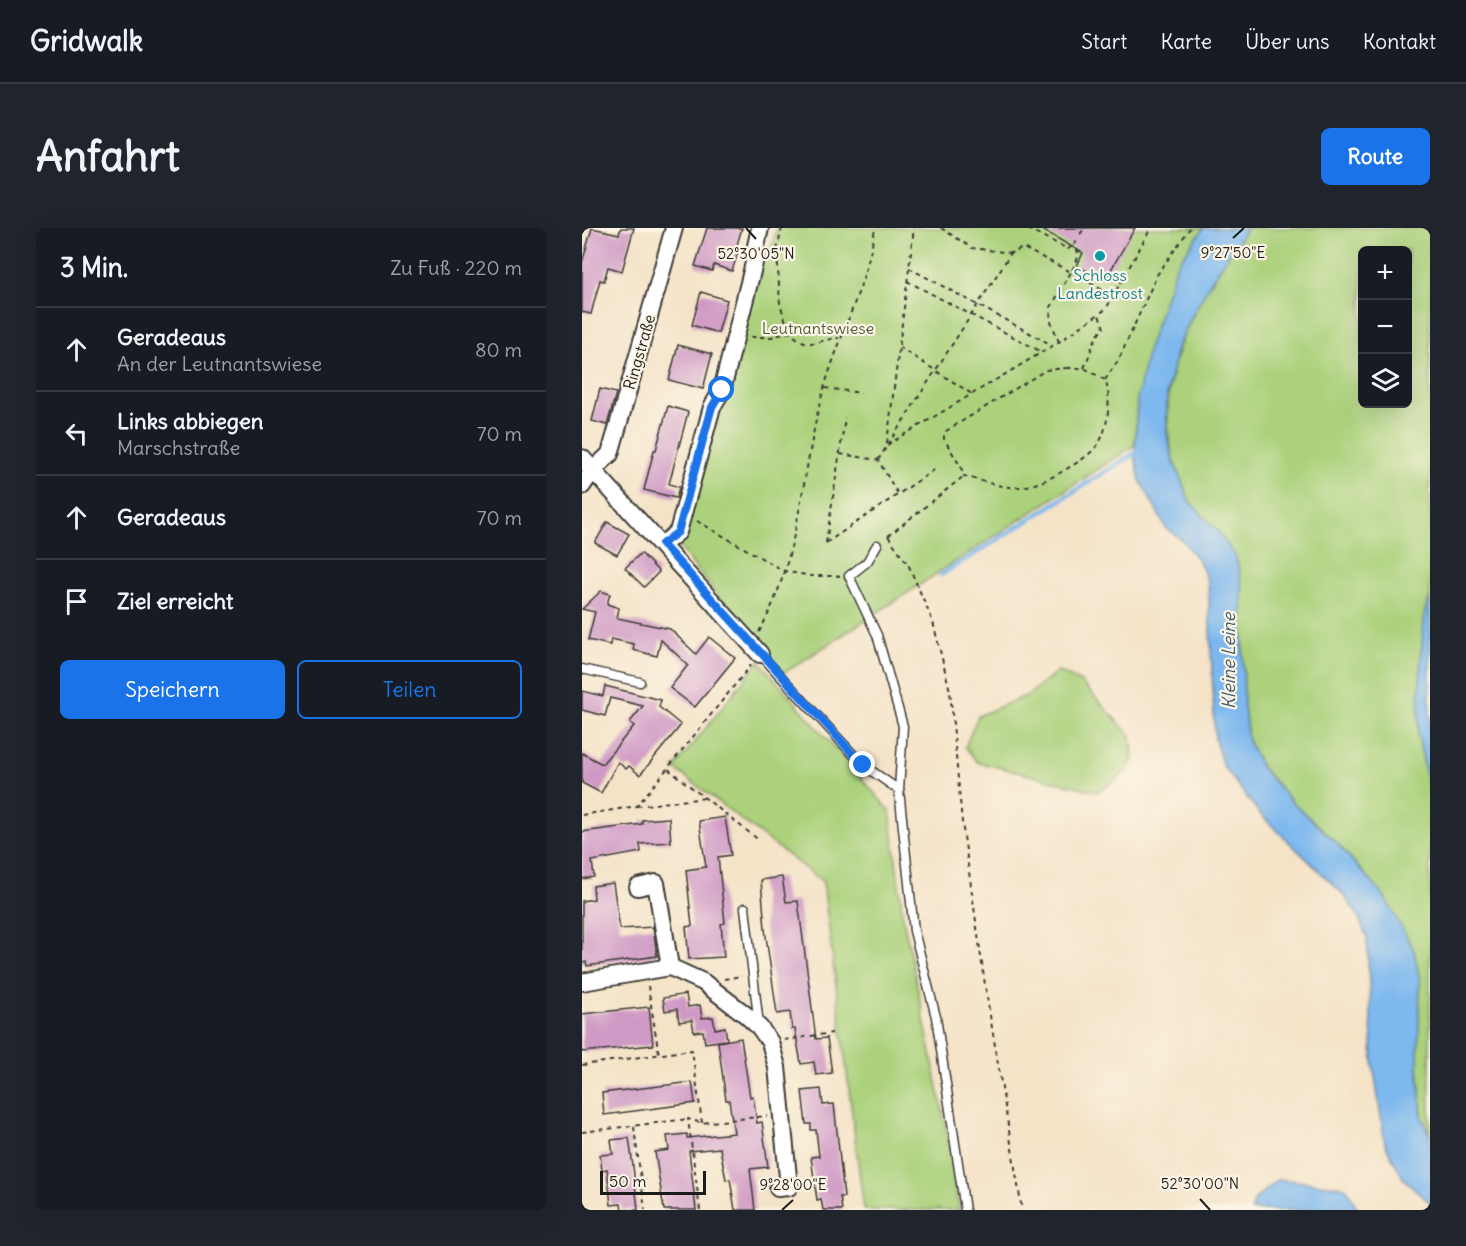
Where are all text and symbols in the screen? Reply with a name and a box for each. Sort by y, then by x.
text: Gridwalk [30,23,143,59]
text: Start [1081,28,1127,55]
text: Karte [1160,28,1212,55]
text: Über uns [1245,28,1330,55]
text: Kontakt [1363,28,1436,55]
button: Route [1321,128,1430,185]
text: Anfahrt [36,130,180,182]
text: 9°27'50"E [1201,243,1265,262]
text: 52°30'05"N [717,244,795,263]
map controls [1358,246,1412,408]
button: + [1358,246,1412,300]
marker: Schloss Landestrost [1093,249,1107,263]
text: 3 Min. [60,251,128,284]
text: Zu Fuß · 220 m [390,255,522,280]
place label: Schloss Landestrost [1057,265,1143,303]
button: − [1358,300,1412,354]
street label: Ringstraße [619,312,659,392]
park label: Leutnantswiese [762,318,874,338]
text: Geradeaus [117,323,226,351]
icon: ahead [60,333,93,366]
text: 80 m [475,337,522,362]
text: An der Leutnantswiese [117,351,322,376]
button: layers [1358,354,1412,408]
route start [708,376,734,402]
text: Links abbiegen [117,407,264,435]
icon: left [60,417,93,450]
text: 70 m [477,421,522,446]
text: Marschstraße [117,435,240,460]
icon: ahead [60,501,93,534]
text: Geradeaus [117,503,226,531]
text: 70 m [477,505,522,530]
icon: arrive [60,585,93,618]
text: Ziel erreicht [117,587,234,615]
water label: Kleine Leine [1217,612,1240,709]
button: Speichern [60,660,285,719]
button: Teilen [297,660,522,719]
route end [849,751,875,777]
scale bar [600,1168,706,1196]
text: 50 m [609,1171,647,1191]
text: 52°30'00"N [1161,1174,1239,1193]
text: 9°28'00"E [759,1175,827,1194]

